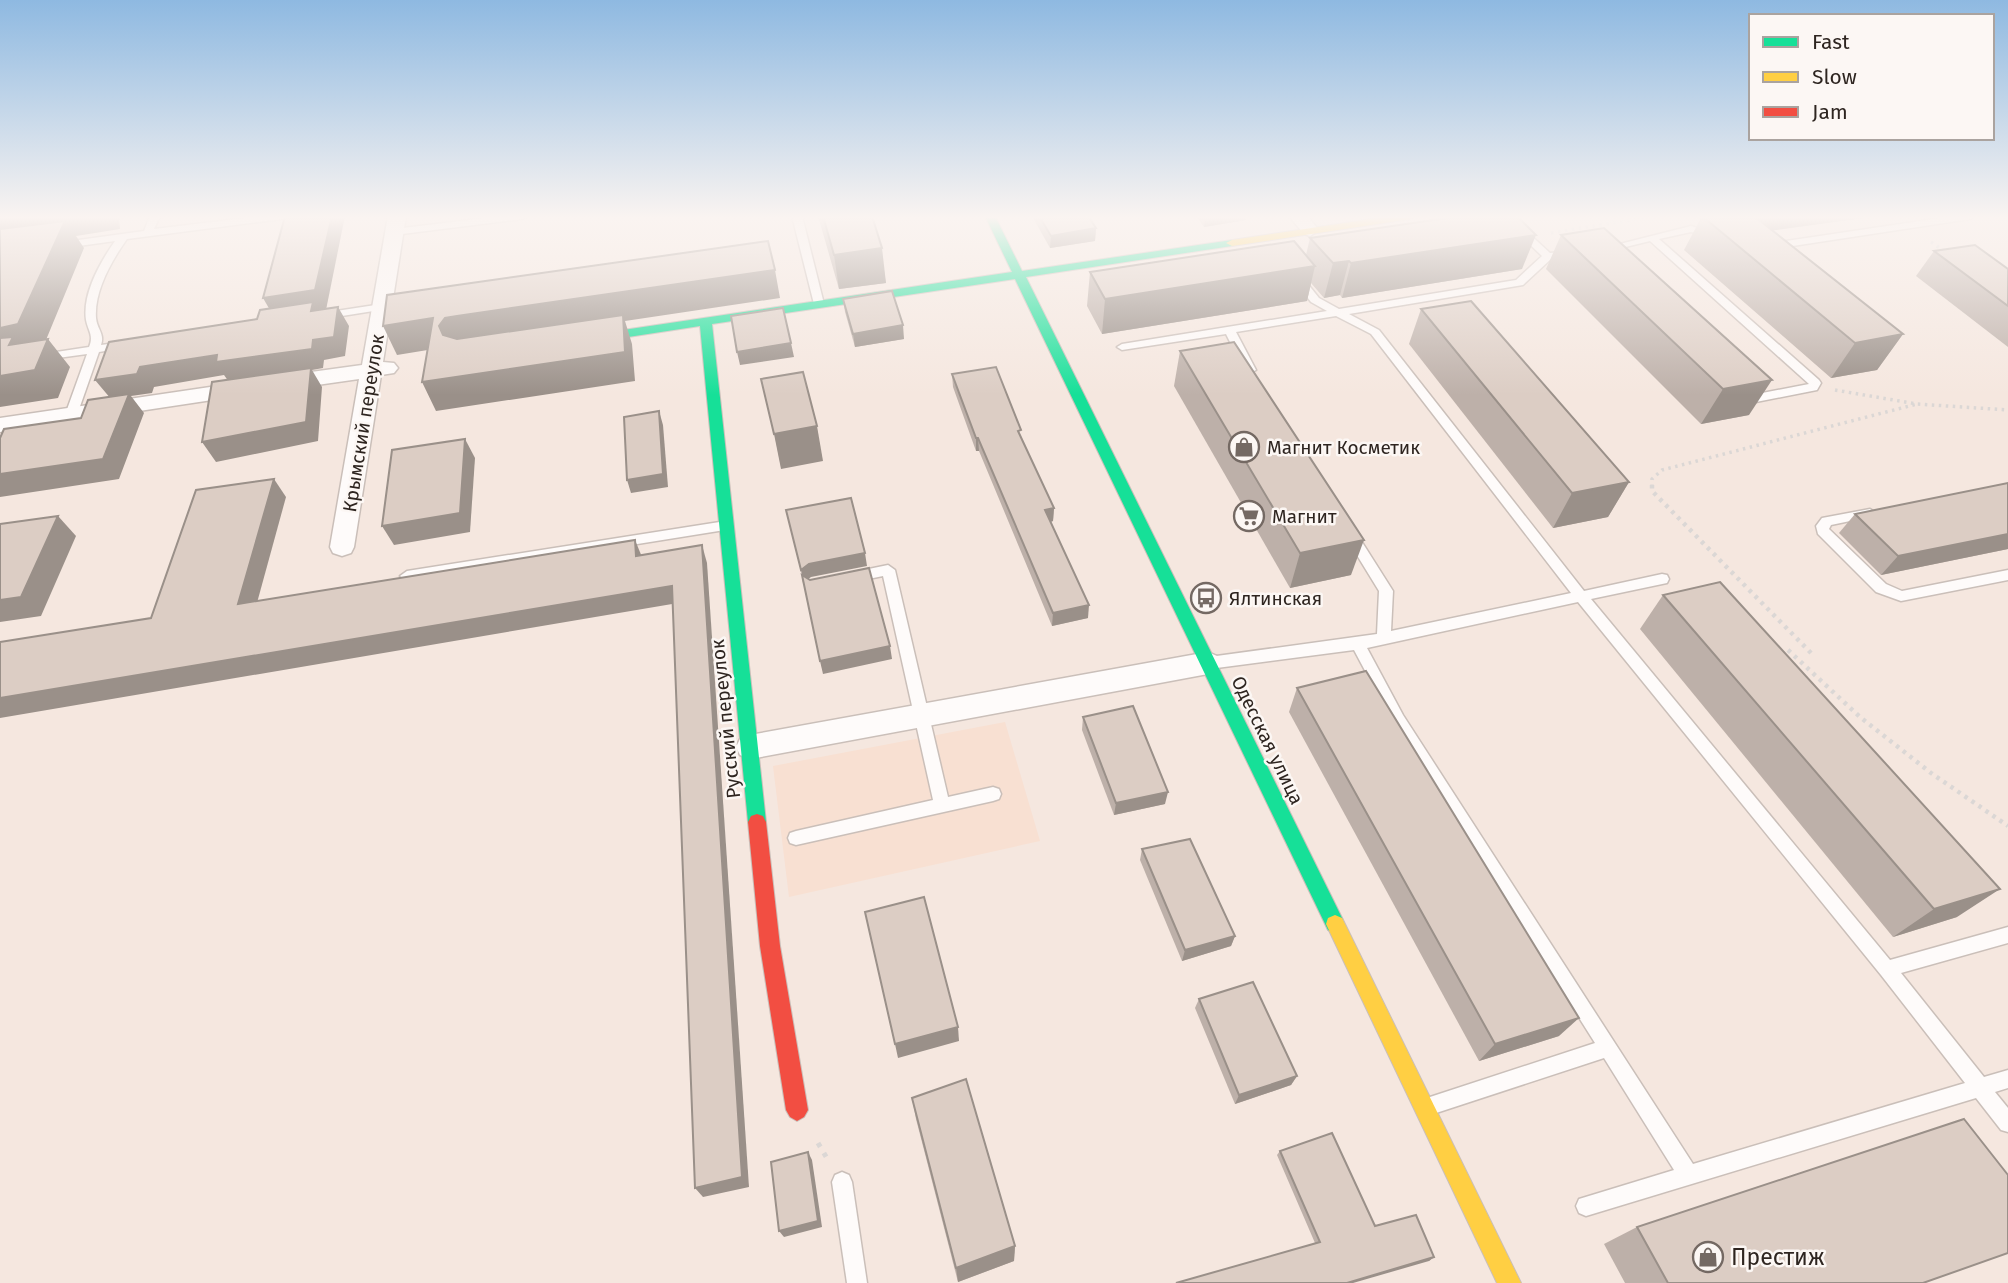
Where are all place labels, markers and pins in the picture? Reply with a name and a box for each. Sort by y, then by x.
shop icon: Магнит Косметик [1227,430,1261,464]
place label: Магнит Косметик [1267,436,1420,459]
supermarket icon: Магнит [1232,499,1266,533]
place label: Магнит [1272,505,1337,528]
bus stop icon: Ялтинская [1189,581,1223,615]
place label: Ялтинская [1229,587,1322,610]
shop icon: Престиж [1691,1240,1725,1274]
place label: Престиж [1731,1243,1825,1271]

